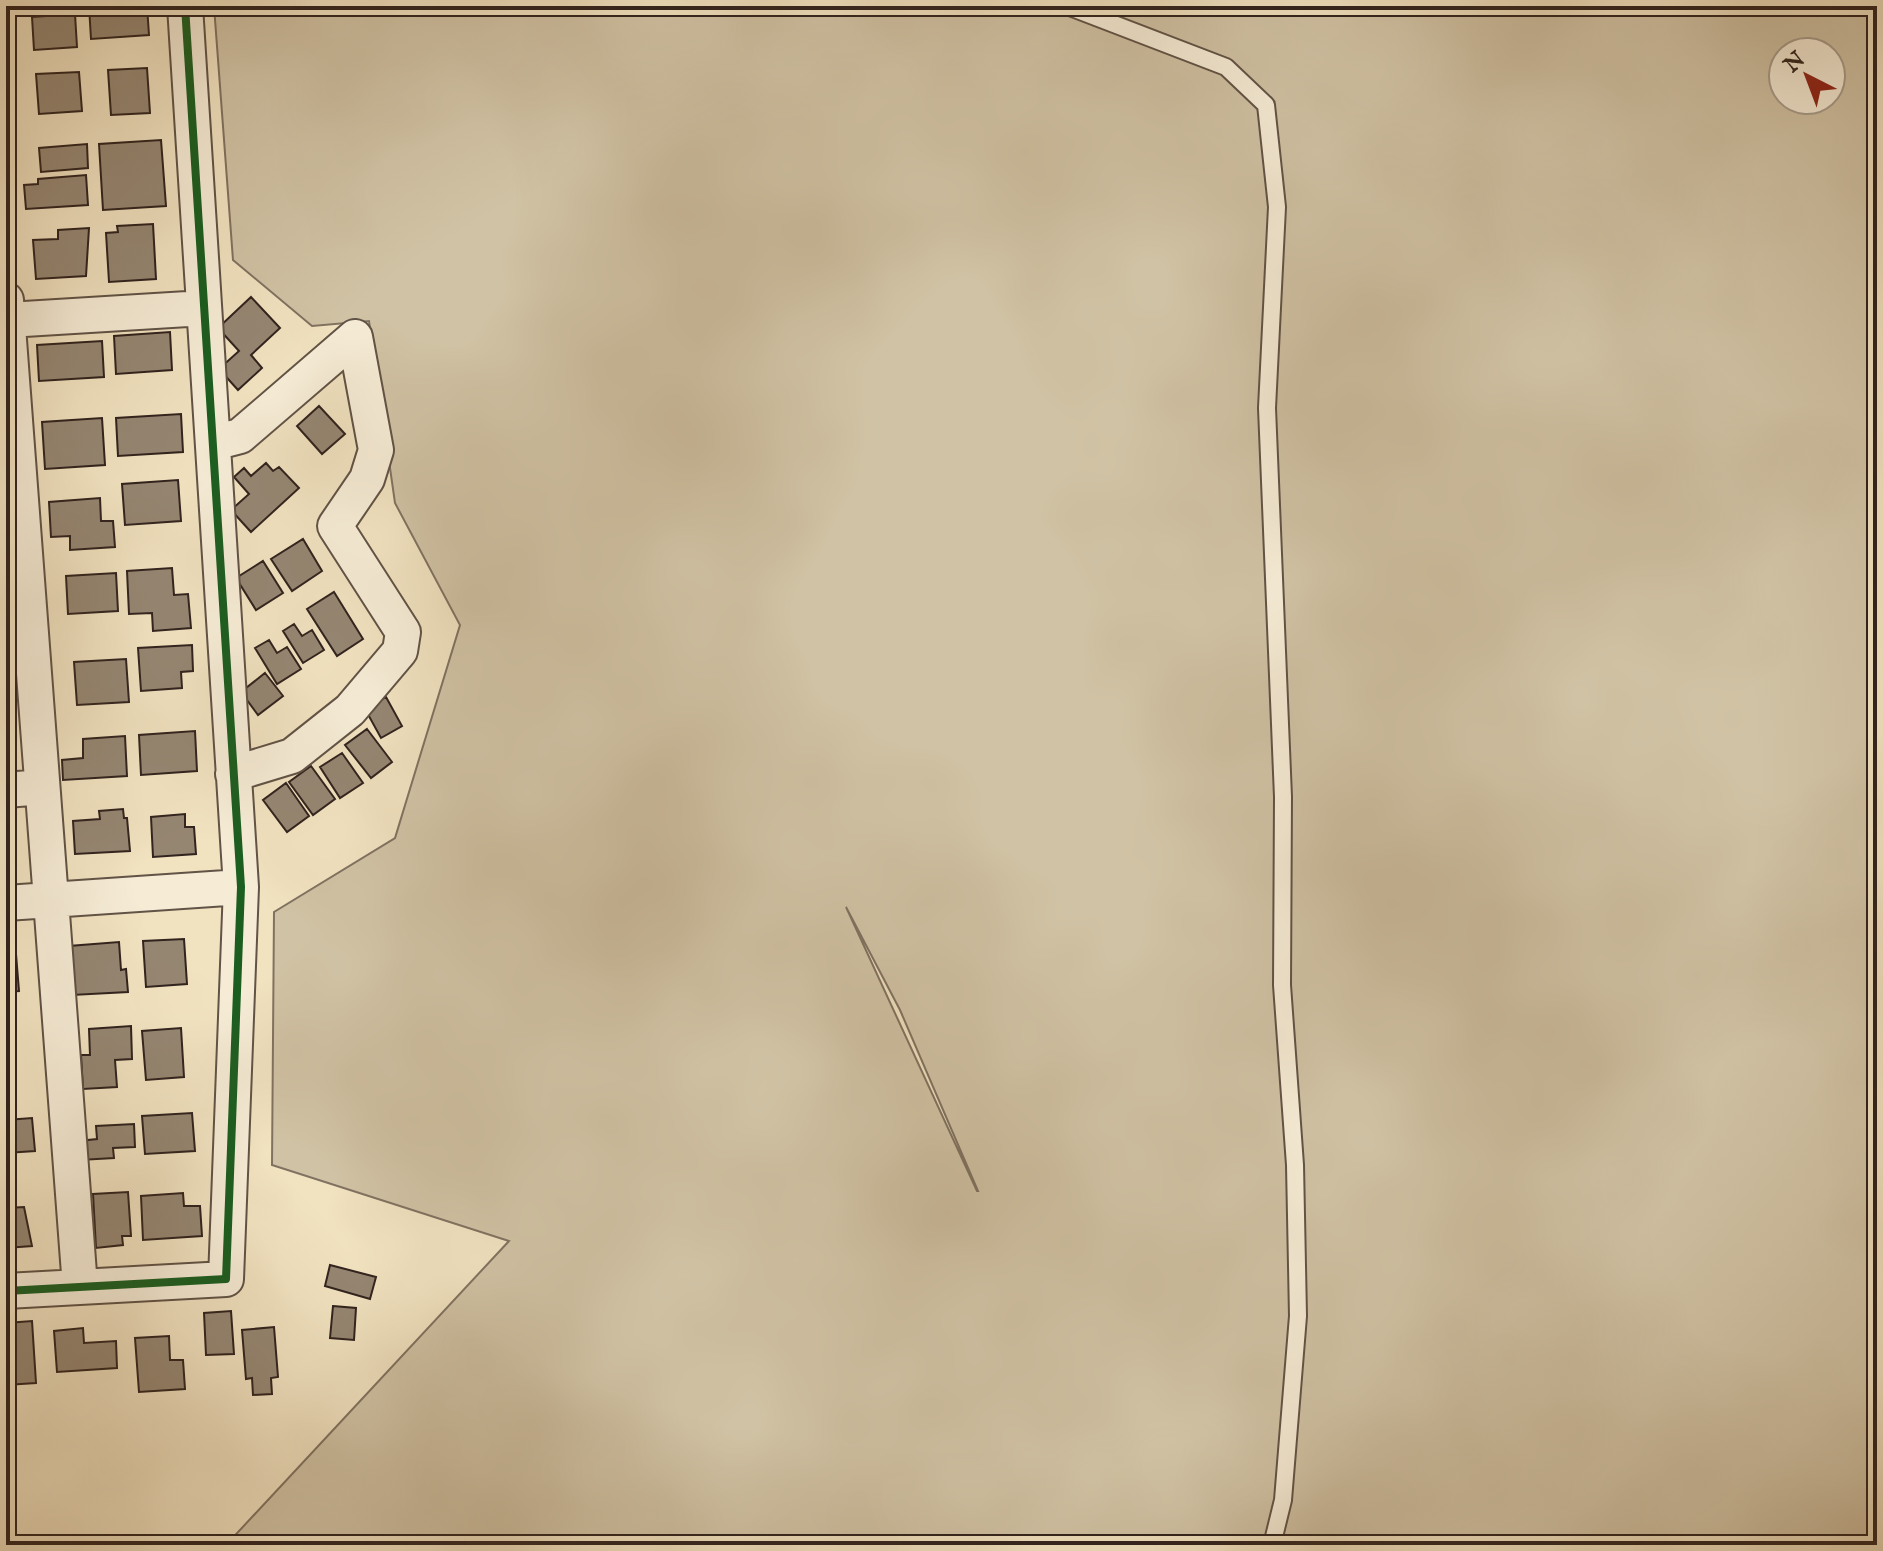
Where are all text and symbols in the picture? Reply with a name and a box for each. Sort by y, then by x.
north arrow [1767,36,1847,116]
text: N [1778,46,1811,80]

